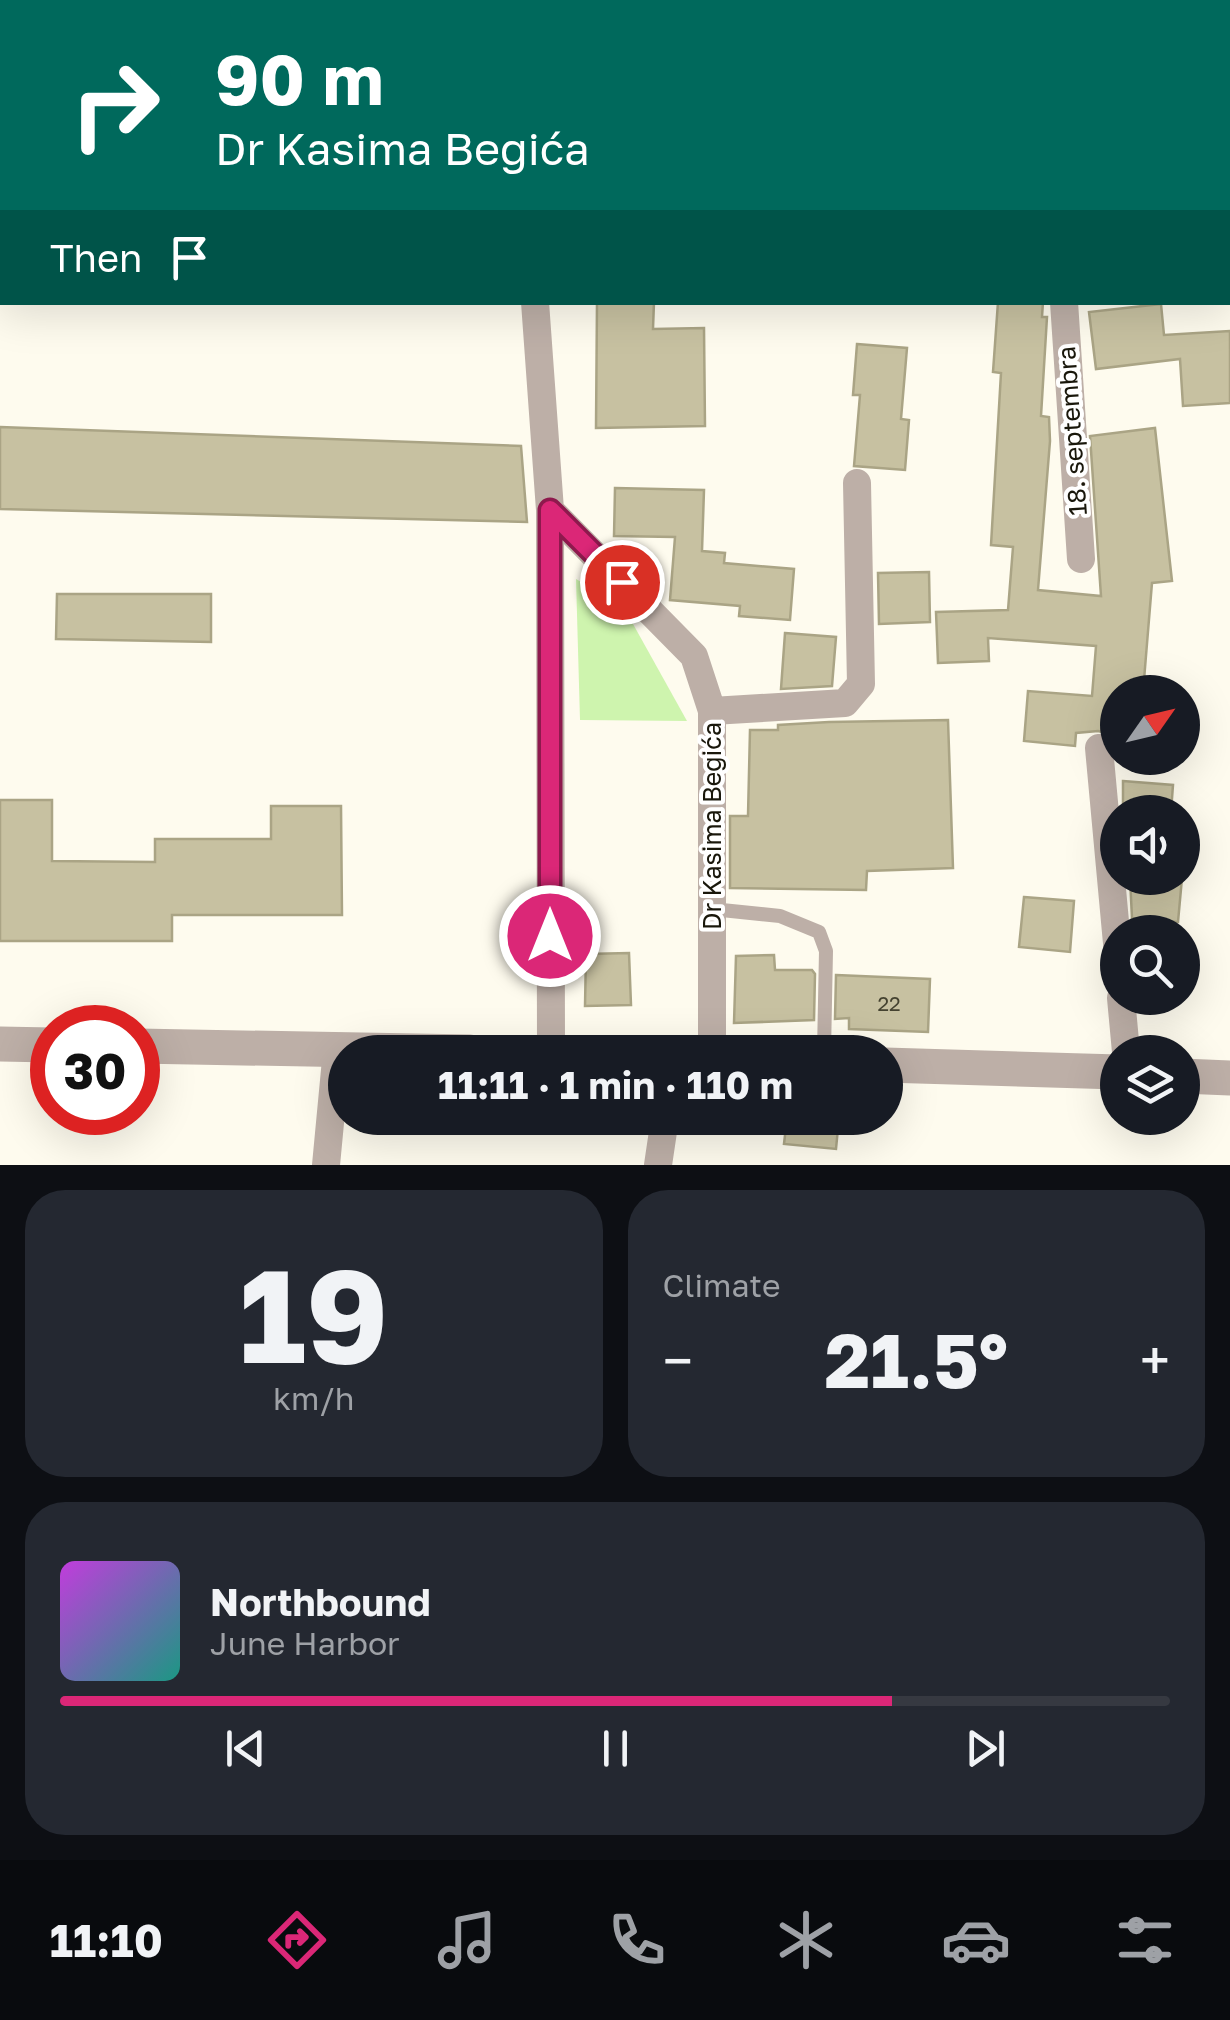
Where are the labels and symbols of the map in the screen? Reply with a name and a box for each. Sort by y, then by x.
street label: 18. septembra [1050,345,1093,517]
pin [580,540,665,625]
north arrow [1100,675,1200,775]
street label: Dr Kasima Begića [696,722,727,930]
position arrow [498,884,602,988]
house number: 22 [877,991,901,1015]
speed limit sign: 30 [30,1005,160,1135]

